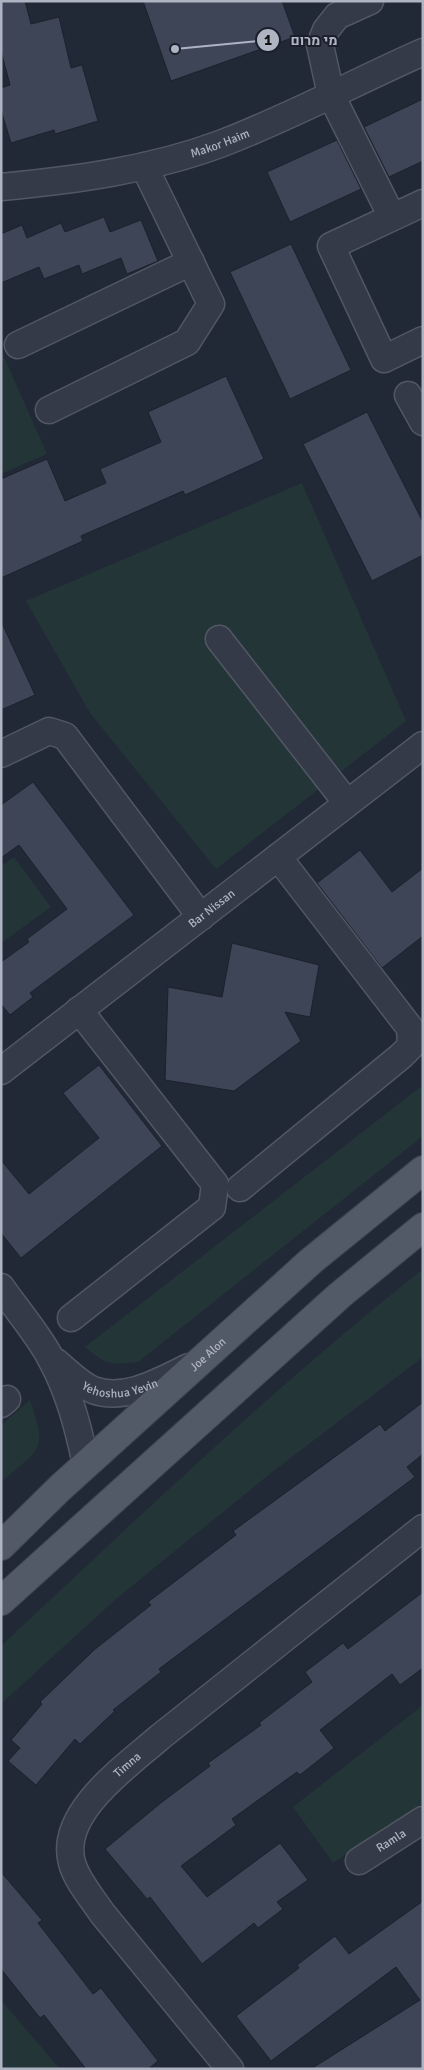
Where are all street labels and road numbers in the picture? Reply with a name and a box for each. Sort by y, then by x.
street label: Makor Haim [189,126,252,161]
street label: Bar Nissan [185,886,238,931]
street label: Joe Alon [187,1334,229,1375]
street label: Yehoshua Yevin [79,1375,160,1401]
street label: Timna [110,1749,144,1781]
street label: Ramla [373,1825,409,1856]

